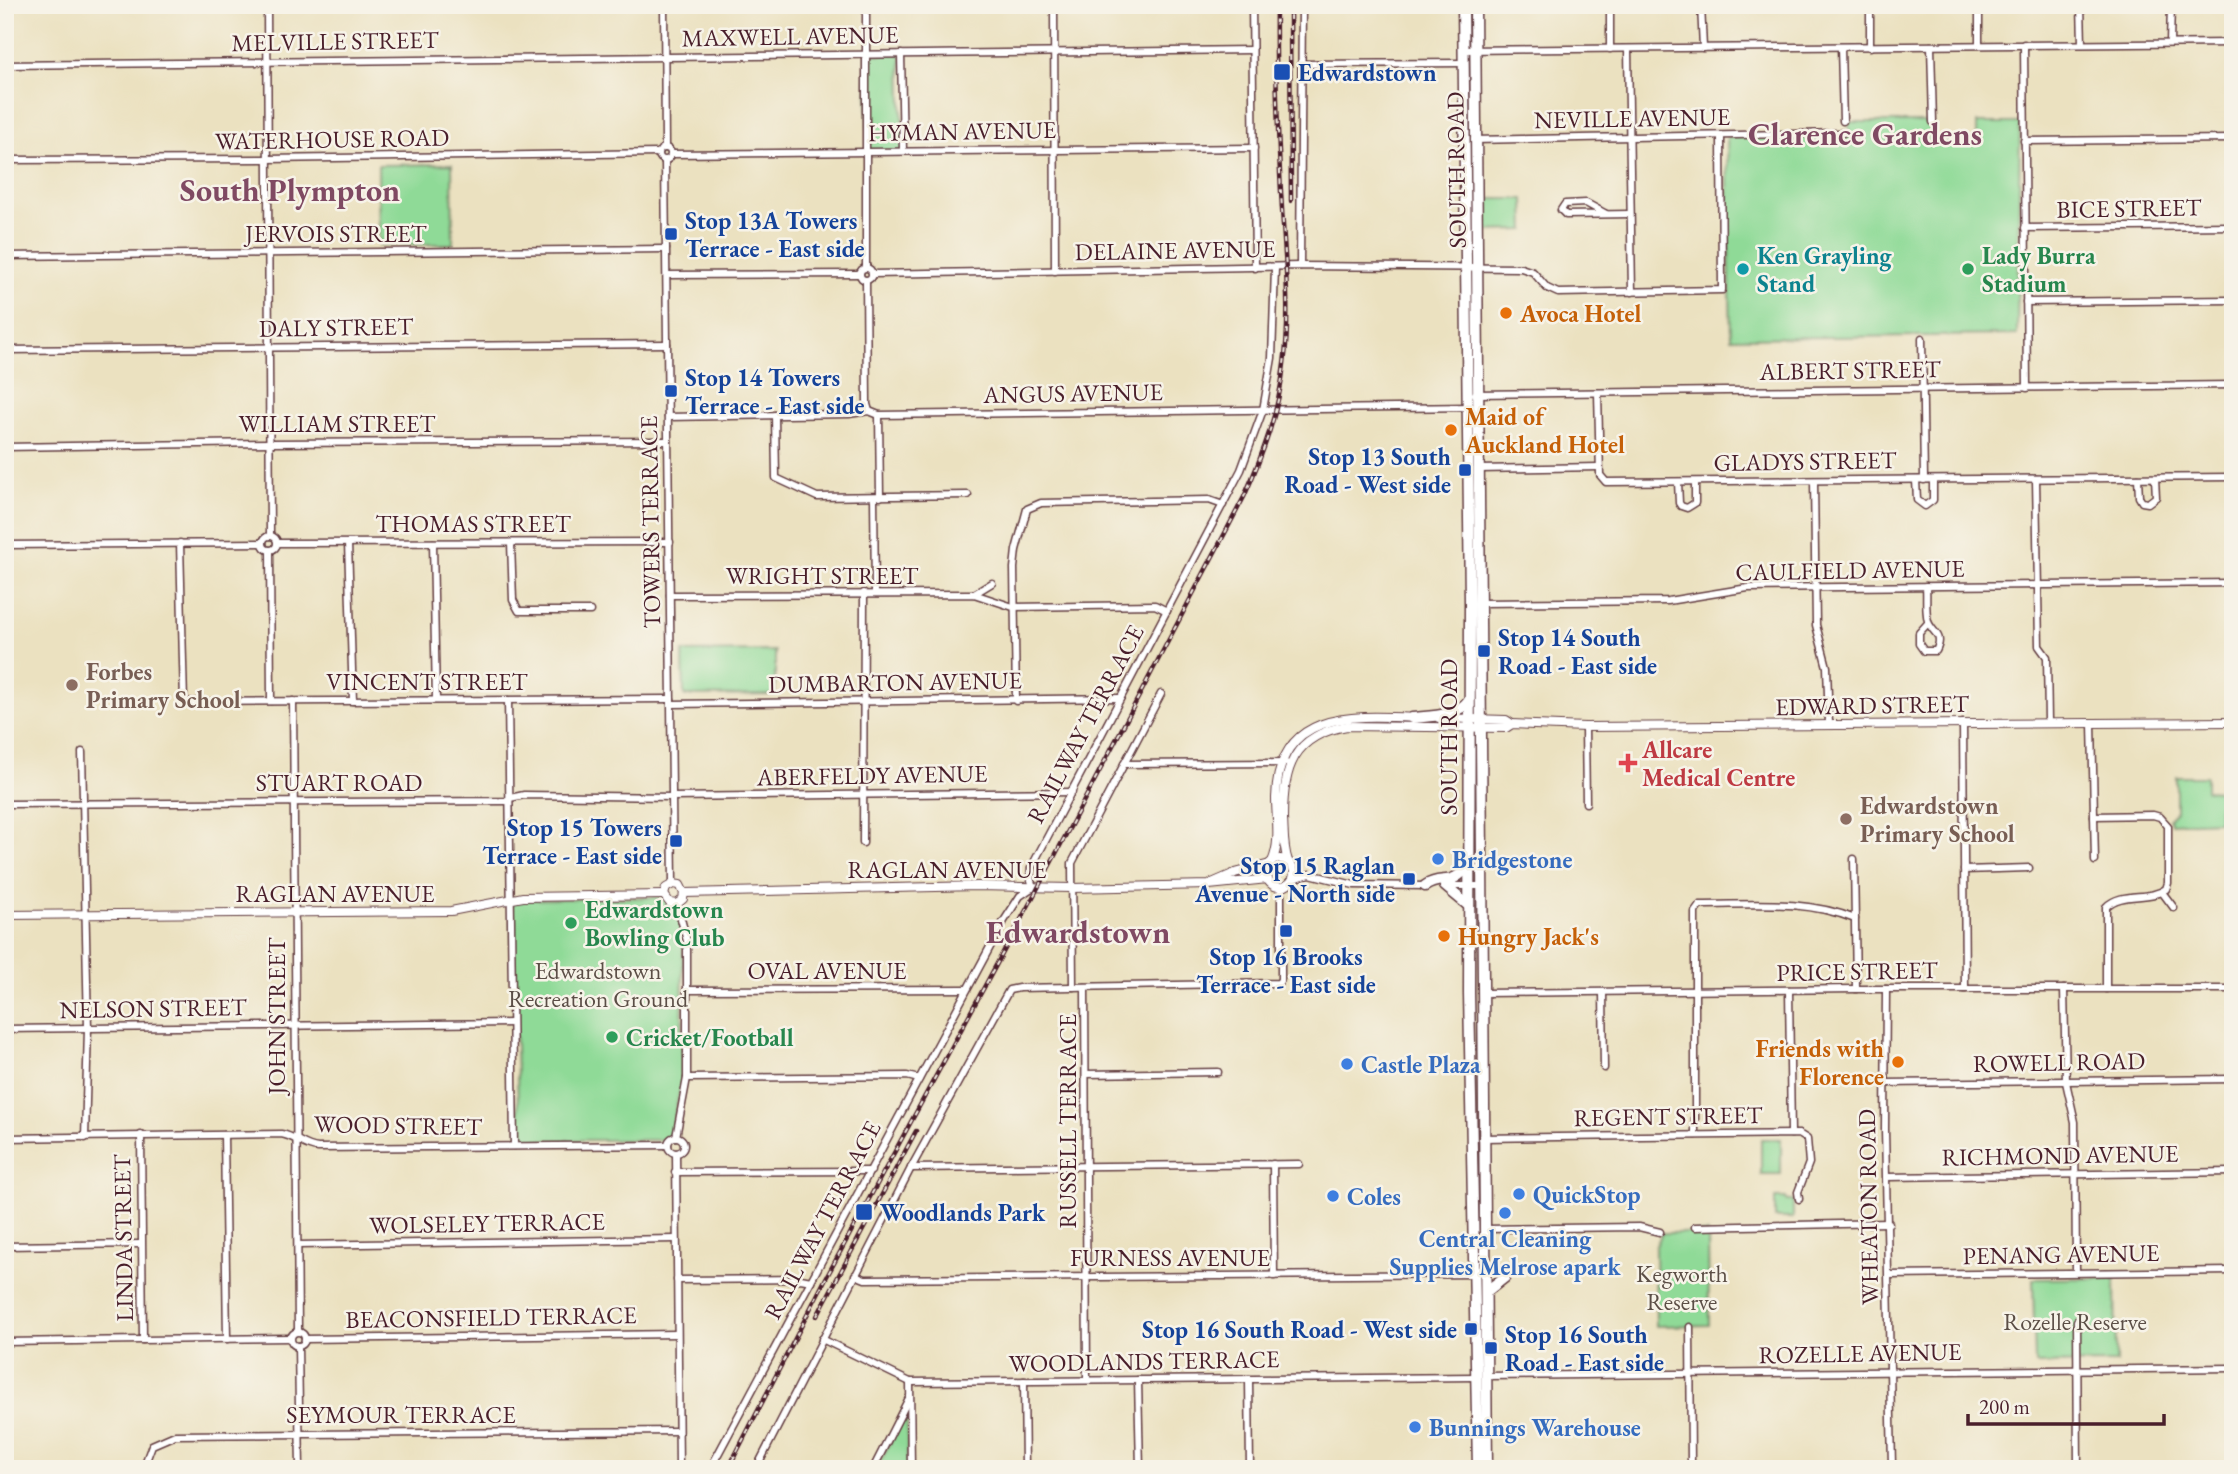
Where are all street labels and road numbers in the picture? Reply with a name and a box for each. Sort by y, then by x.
street label: MAXWELL AVENUE [681,19,899,53]
street label: MELVILLE STREET [231,24,440,58]
street label: SOUTH ROAD [1439,91,1473,249]
street label: NEVILLE AVENUE [1534,101,1730,135]
street label: HYMAN AVENUE [867,114,1057,148]
street label: WATERHOUSE ROAD [215,121,449,157]
street label: BICE STREET [2056,191,2203,225]
street label: JERVOIS STREET [243,218,428,249]
street label: DELAINE AVENUE [1074,233,1276,267]
street label: DALY STREET [259,310,414,344]
street label: ALBERT STREET [1758,353,1942,387]
street label: ANGUS AVENUE [982,376,1163,410]
street label: WILLIAM STREET [239,408,436,439]
street label: TOWERS TERRACE [633,415,667,629]
street label: GLADYS STREET [1713,444,1898,478]
street label: THOMAS STREET [375,508,572,539]
street label: CAULFIELD AVENUE [1735,553,1965,587]
street label: WRIGHT STREET [726,560,919,591]
street label: RAILWAY TERRACE [1020,619,1150,829]
street label: SOUTH ROAD [1433,659,1464,815]
street label: DUMBARTON AVENUE [768,664,1022,700]
street label: VINCENT STREET [326,666,529,697]
street label: EDWARD STREET [1775,688,1970,722]
street label: ABERFELDY AVENUE [755,757,988,793]
street label: STUART ROAD [256,767,422,798]
street label: RAGLAN AVENUE [847,854,1047,885]
street label: RAGLAN AVENUE [235,878,435,909]
street label: JOHN STREET [261,936,292,1097]
street label: PRICE STREET [1776,954,1939,988]
street label: OVAL AVENUE [747,955,907,986]
street label: NELSON STREET [59,991,248,1025]
street label: RUSSELL TERRACE [1052,1014,1083,1228]
street label: ROWELL ROAD [1973,1045,2145,1079]
street label: REGENT STREET [1573,1099,1764,1133]
street label: WOOD STREET [314,1108,483,1142]
street label: WHEATON ROAD [1851,1109,1885,1305]
street label: RAILWAY TERRACE [757,1115,887,1325]
street label: RICHMOND AVENUE [1941,1137,2179,1173]
street label: LINDA STREET [106,1153,140,1322]
street label: WOLSELEY TERRACE [369,1205,605,1241]
street label: PENANG AVENUE [1962,1237,2160,1271]
street label: FURNESS AVENUE [1070,1242,1270,1273]
street label: BEACONSFIELD TERRACE [345,1299,637,1335]
street label: ROZELLE AVENUE [1758,1336,1962,1370]
street label: WOODLANDS TERRACE [1008,1343,1280,1379]
street label: SEYMOUR TERRACE [286,1399,516,1430]

